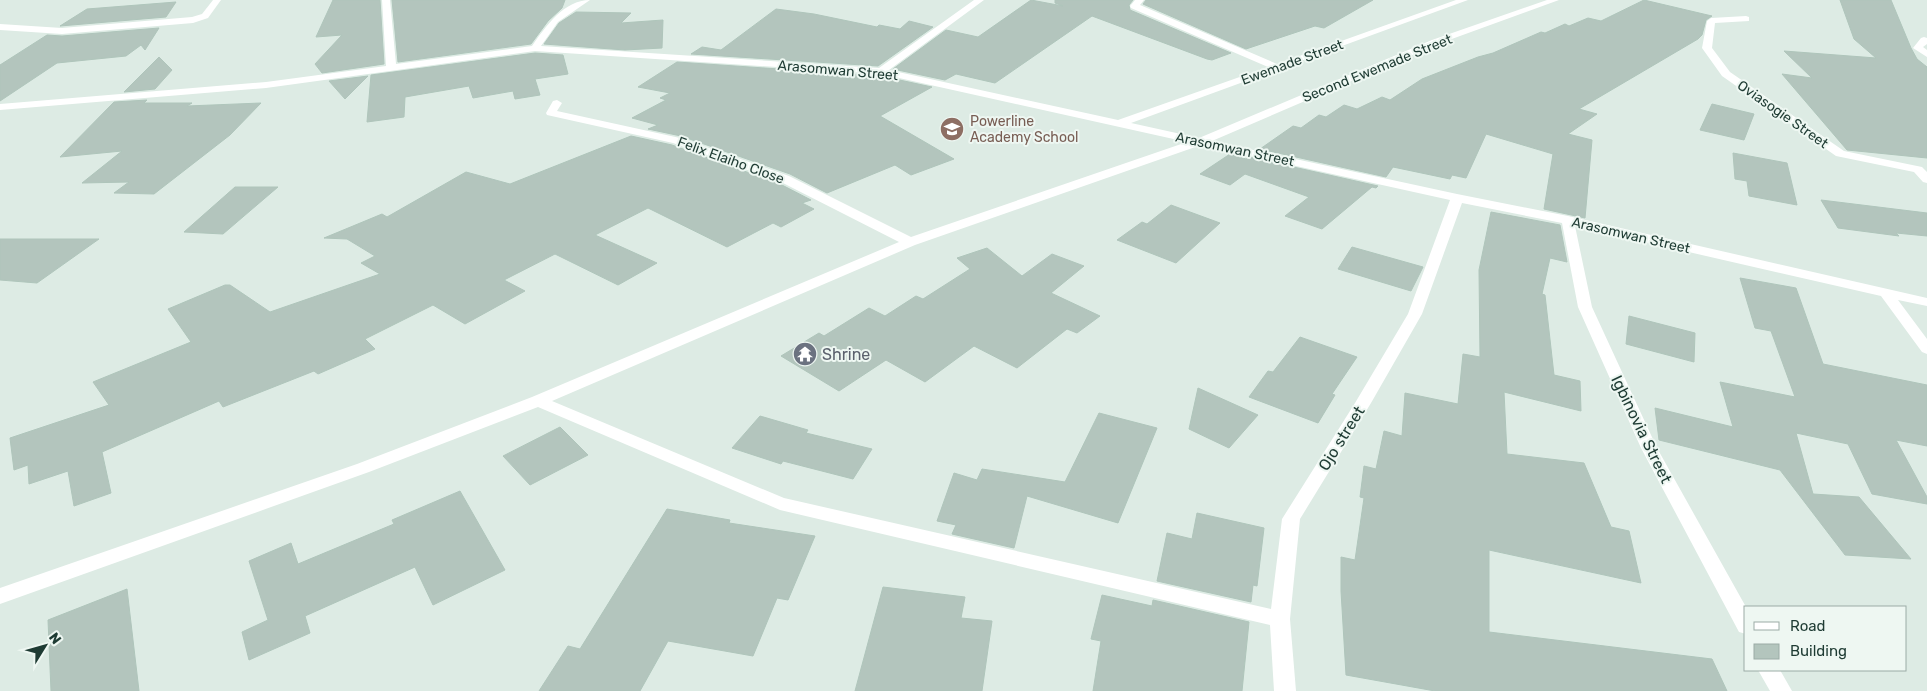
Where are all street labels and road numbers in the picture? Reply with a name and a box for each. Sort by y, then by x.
street label: Second Ewemade Street [1300,30,1455,106]
street label: Ewemade Street [1239,36,1346,89]
street label: Arasomwan Street [777,57,899,84]
street label: Oviasogie Street [1734,77,1832,152]
street label: Arasomwan Street [1174,129,1296,170]
street label: Felix Elaiho Close [675,133,787,188]
street label: Arasomwan Street [1570,214,1692,257]
street label: Igbinovia Street [1607,372,1676,486]
street label: Ojo street [1314,403,1369,474]

